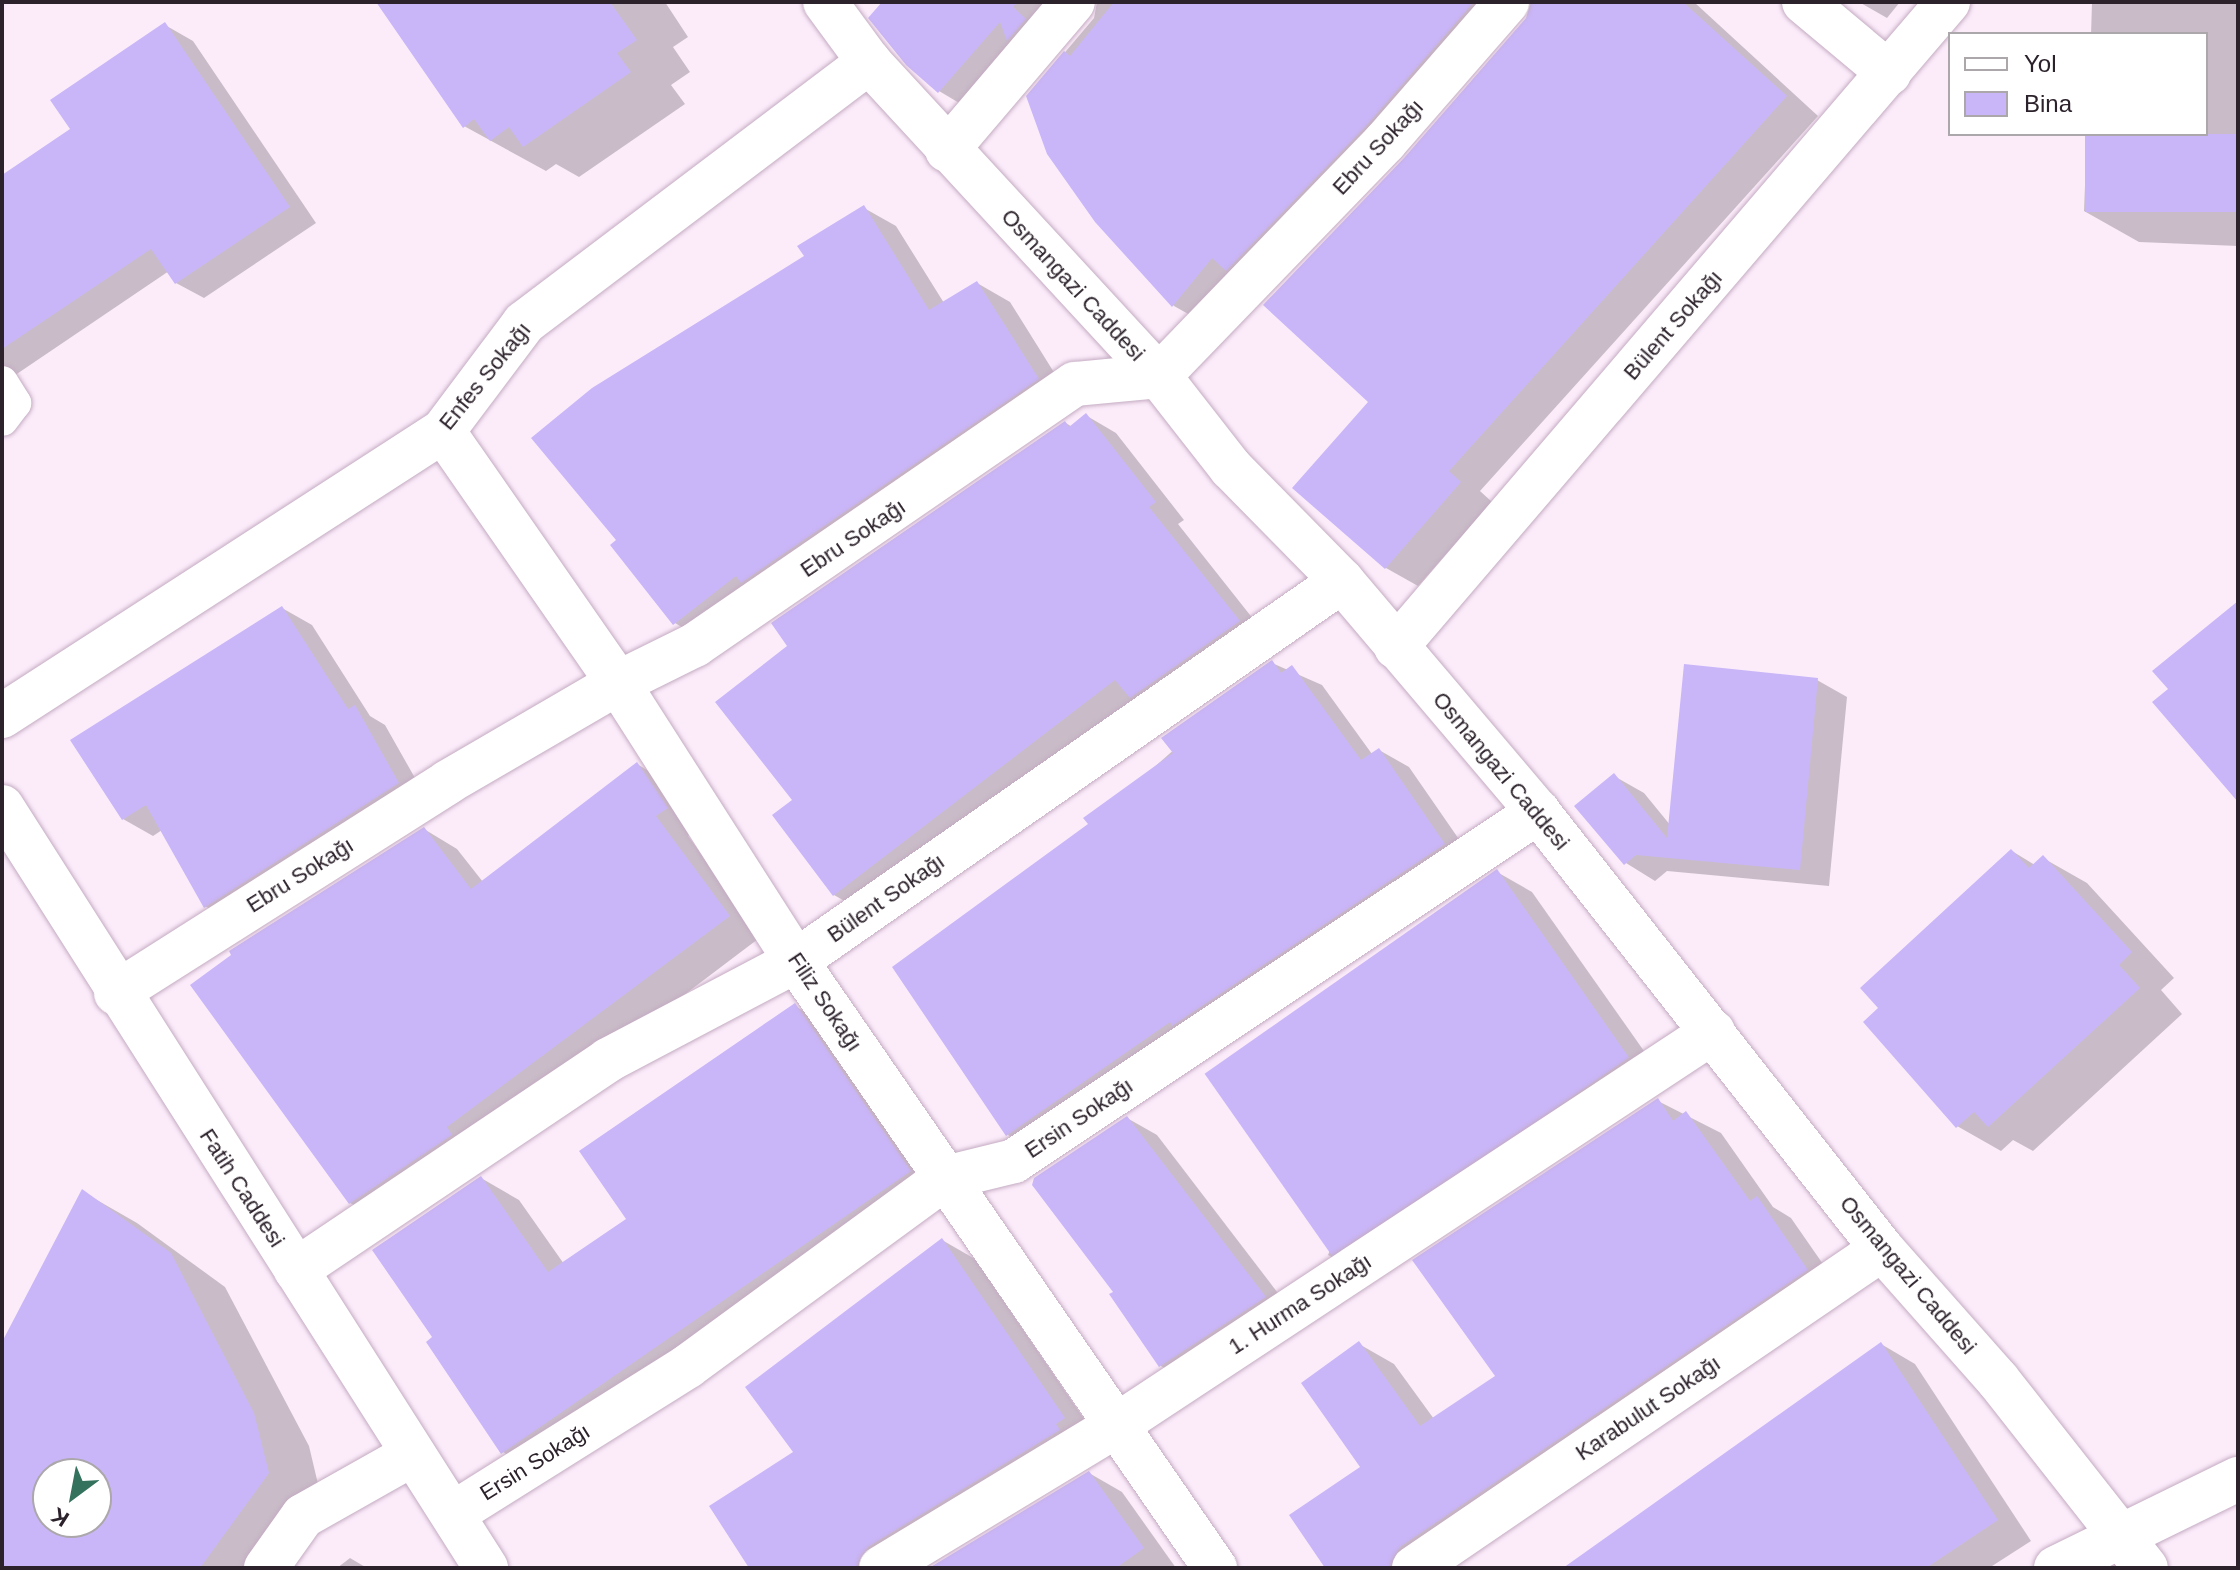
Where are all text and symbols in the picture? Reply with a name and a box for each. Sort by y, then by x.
legend [1948,32,2208,136]
text: Yol [2024,50,2056,77]
text: Bina [2024,90,2072,117]
street label: Ebru Sokağı [1327,94,1429,200]
street label: Osmangazi Caddesi [996,204,1150,366]
street label: Bülent Sokağı [1618,265,1728,385]
street label: Enfes Sokağı [434,317,536,435]
street label: Ebru Sokağı [795,493,911,583]
street label: Osmangazi Caddesi [1427,687,1575,855]
street label: Ebru Sokağı [242,832,358,918]
street label: Bülent Sokağı [822,848,950,948]
street label: Filiz Sokağı [782,947,868,1057]
street label: Ersin Sokağı [1020,1072,1138,1164]
street label: Fatih Caddesi [194,1124,290,1252]
street label: Osmangazi Caddesi [1834,1191,1982,1359]
street label: 1. Hurma Sokağı [1224,1248,1376,1360]
street label: Karabulut Sokağı [1571,1350,1725,1466]
street label: Ersin Sokağı [475,1418,595,1506]
north arrow [32,1458,112,1538]
text: K [47,1502,73,1532]

